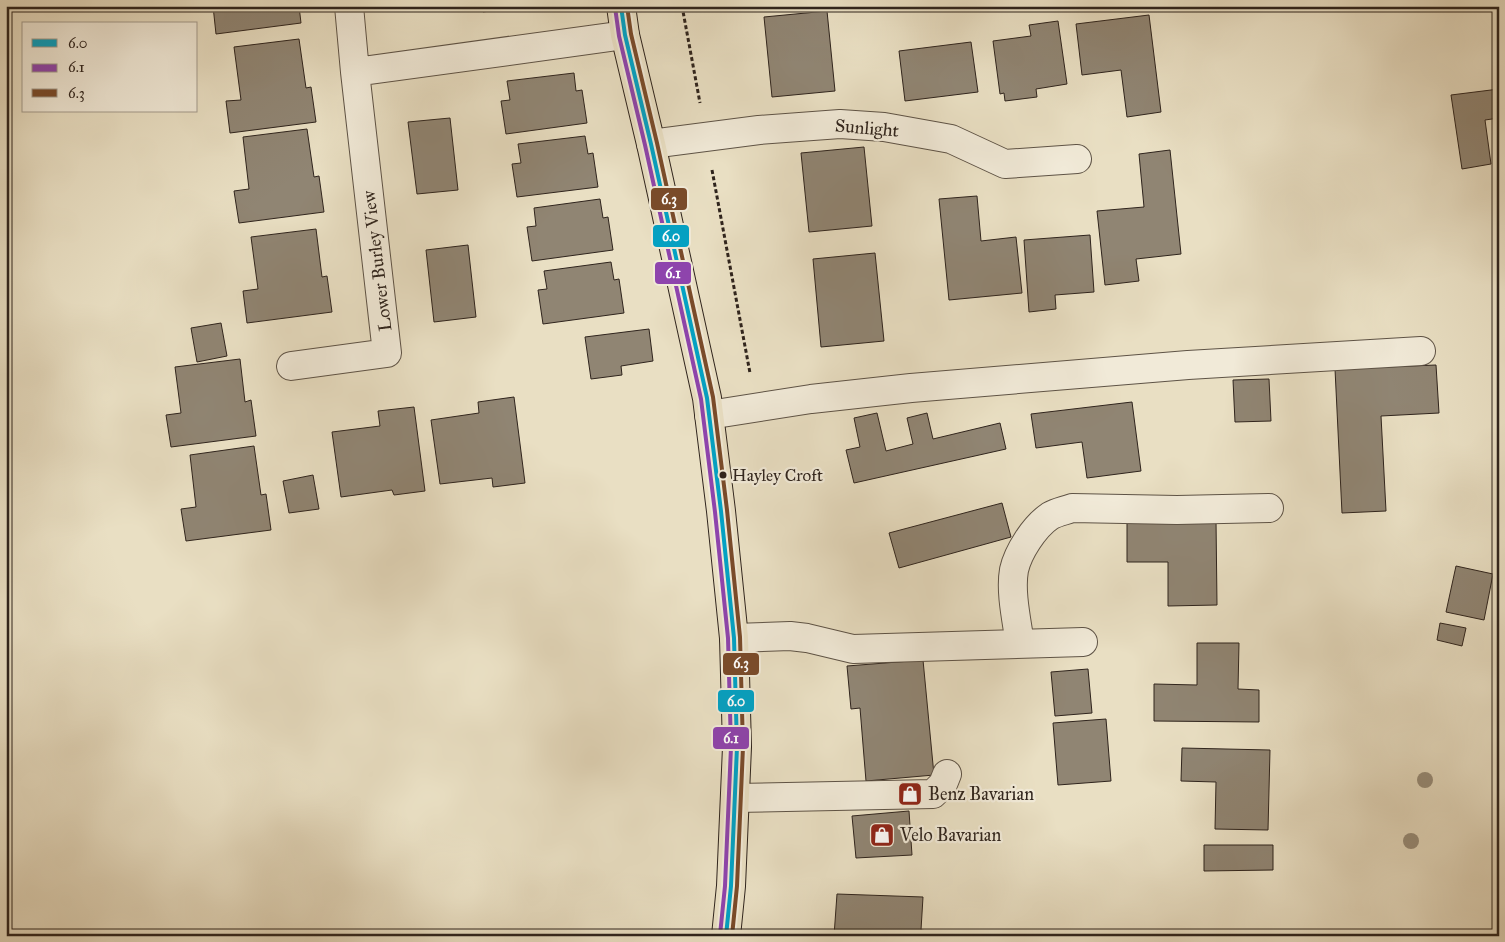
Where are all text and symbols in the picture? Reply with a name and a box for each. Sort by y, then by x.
legend [22,22,198,112]
text: 6.0 [68,34,88,52]
text: 6.1 [68,58,85,76]
text: 6.3 [68,84,85,102]
street label: Sunlight [834,114,901,143]
line badge: 6.3 [650,187,688,211]
street label: Lower Burley View [357,189,397,333]
text: 6.3 [661,191,677,209]
line badge: 6.0 [652,224,690,248]
text: 6.0 [662,228,680,245]
line badge: 6.1 [654,261,692,285]
text: 6.1 [665,265,681,282]
place label: Hayley Croft [732,465,823,486]
marker: Hayley Croft [718,470,728,480]
line badge: 6.3 [722,652,760,676]
text: 6.3 [733,655,749,673]
line badge: 6.0 [717,689,755,713]
text: 6.0 [727,693,745,710]
line badge: 6.1 [712,726,750,750]
text: 6.1 [723,730,739,747]
shop icon: Benz Bavarian [897,781,923,807]
place label: Benz Bavarian [928,783,1034,805]
shop icon: Velo Bavarian [869,822,895,848]
place label: Velo Bavarian [899,824,1001,846]

